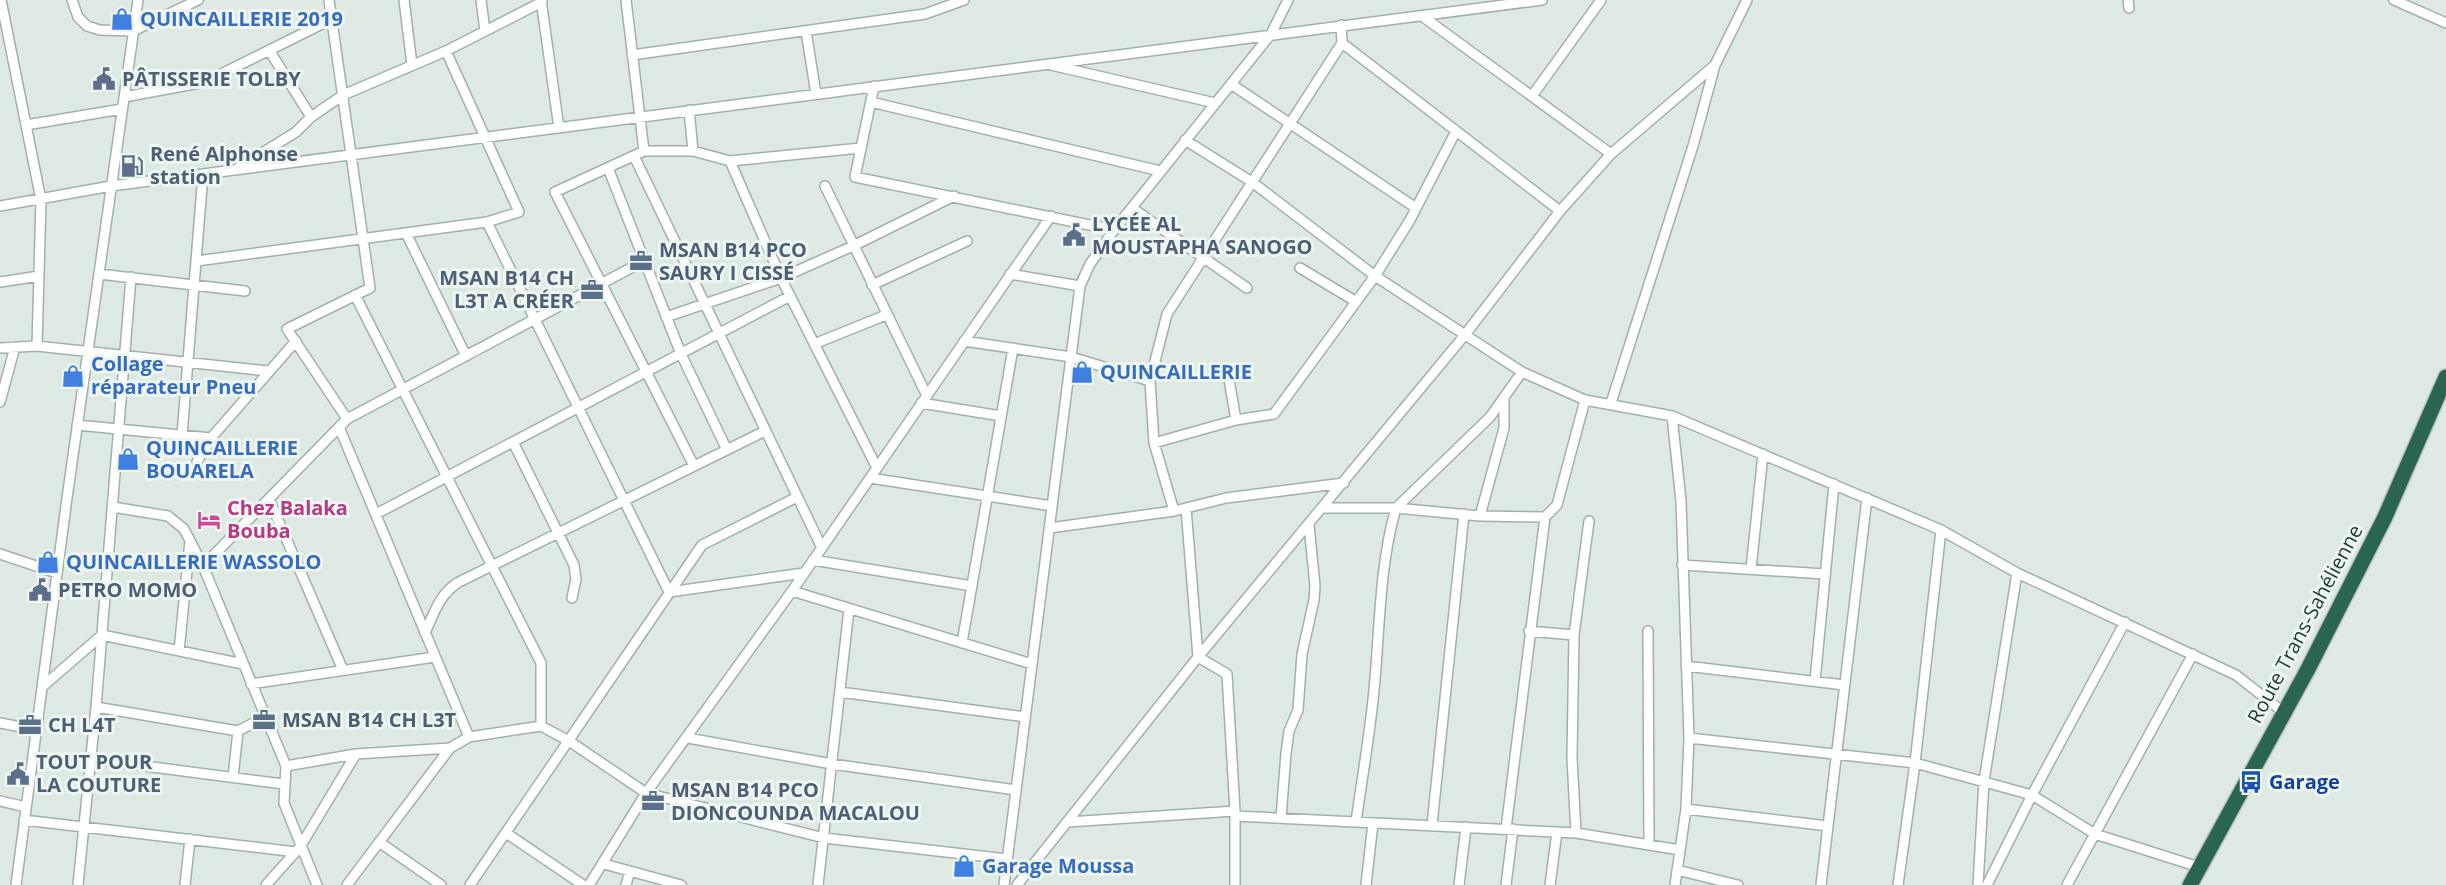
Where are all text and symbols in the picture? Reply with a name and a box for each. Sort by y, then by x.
place label: QUINCAILLERIE 2019 [140,5,343,32]
shop icon: QUINCAILLERIE 2019 [109,6,135,32]
place label: PÂTISSERIE TOLBY [122,65,301,92]
public building icon: PÂTISSERIE TOLBY [91,66,117,92]
place label: René Alphonse station [150,140,298,190]
fuel station icon: René Alphonse station [119,153,145,179]
place label: LYCÉE AL MOUSTAPHA SANOGO [1092,210,1313,260]
public building icon: LYCÉE AL MOUSTAPHA SANOGO [1061,222,1087,248]
place label: MSAN B14 PCO SAURY I CISSÉ [659,236,807,286]
office icon: MSAN B14 PCO SAURY I CISSÉ [628,248,654,274]
place label: MSAN B14 CH L3T A CRÉER [439,264,575,314]
office icon: MSAN B14 CH L3T A CRÉER [579,277,605,303]
place label: Collage réparateur Pneu [91,350,256,400]
place label: QUINCAILLERIE [1100,358,1252,385]
shop icon: QUINCAILLERIE [1069,359,1095,385]
shop icon: Collage réparateur Pneu [60,363,86,389]
place label: QUINCAILLERIE BOUARELA [146,434,298,484]
shop icon: QUINCAILLERIE BOUARELA [115,446,141,472]
place label: Chez Balaka Bouba [227,494,348,544]
hotel icon: Chez Balaka Bouba [196,507,222,533]
street label: Route Trans-Sahélienne [2241,520,2368,728]
place label: QUINCAILLERIE WASSOLO [66,548,321,575]
shop icon: QUINCAILLERIE WASSOLO [35,549,61,575]
place label: PETRO MOMO [58,576,197,603]
public building icon: PETRO MOMO [27,577,53,603]
place label: MSAN B14 CH L3T [282,706,457,733]
office icon: MSAN B14 CH L3T [251,707,277,733]
place label: CH L4T [48,711,116,738]
office icon: CH L4T [17,712,43,738]
place label: TOUT POUR LA COUTURE [36,748,161,798]
public building icon: TOUT POUR LA COUTURE [5,761,31,787]
place label: Garage [2269,768,2340,795]
bus stop icon: Garage [2238,769,2264,795]
place label: MSAN B14 PCO DIONCOUNDA MACALOU [671,776,920,826]
office icon: MSAN B14 PCO DIONCOUNDA MACALOU [640,788,666,814]
place label: Garage Moussa [982,852,1134,879]
shop icon: Garage Moussa [951,853,977,879]

